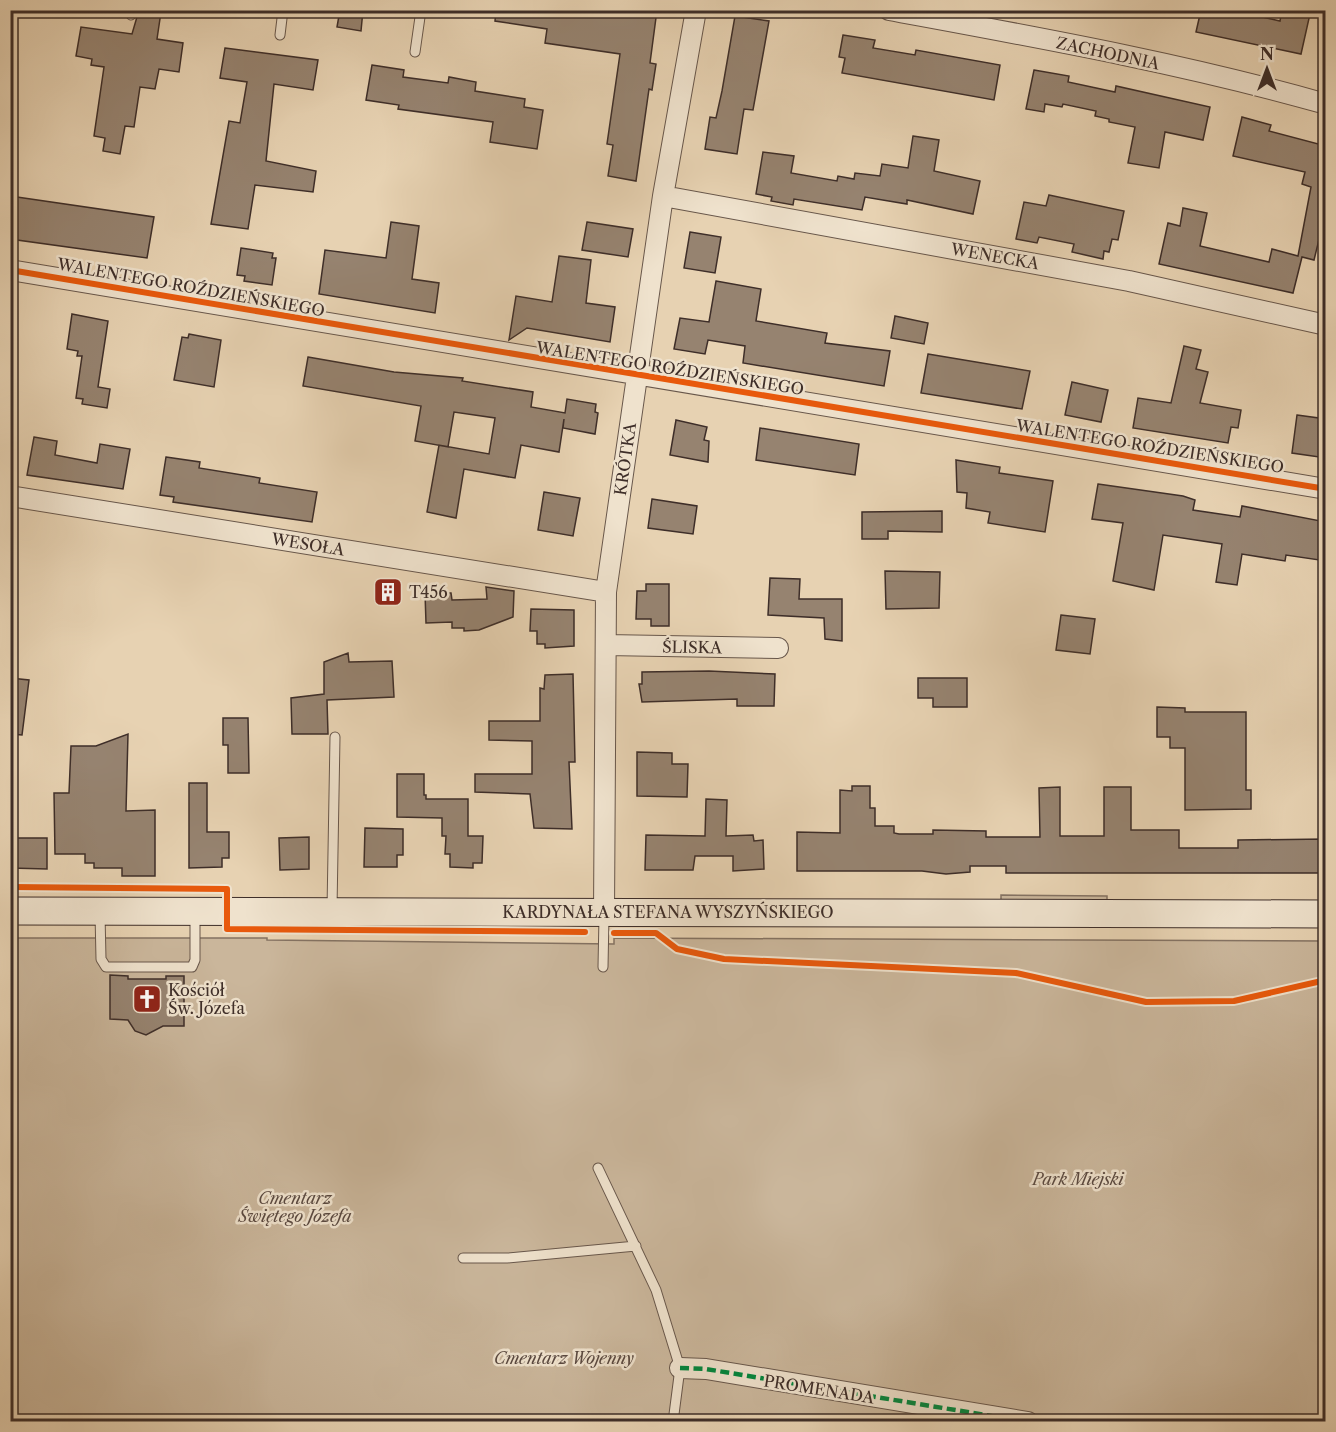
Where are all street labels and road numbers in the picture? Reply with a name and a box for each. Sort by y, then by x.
street label: ZACHODNIA [1055,32,1163,74]
street label: WENECKA [948,238,1042,274]
street label: WALENTEGO ROŹDZIEŃSKIEGO [55,252,326,320]
street label: WALENTEGO ROŹDZIEŃSKIEGO [534,336,806,399]
street label: WALENTEGO ROŹDZIEŃSKIEGO [1014,414,1286,477]
street label: KRÓTKA [610,420,640,497]
street label: WESOŁA [269,528,347,560]
street label: ŚLISKA [662,636,723,658]
street label: KARDYNAŁA STEFANA WYSZYŃSKIEGO [502,901,834,922]
street label: PROMENADA [762,1370,877,1408]

